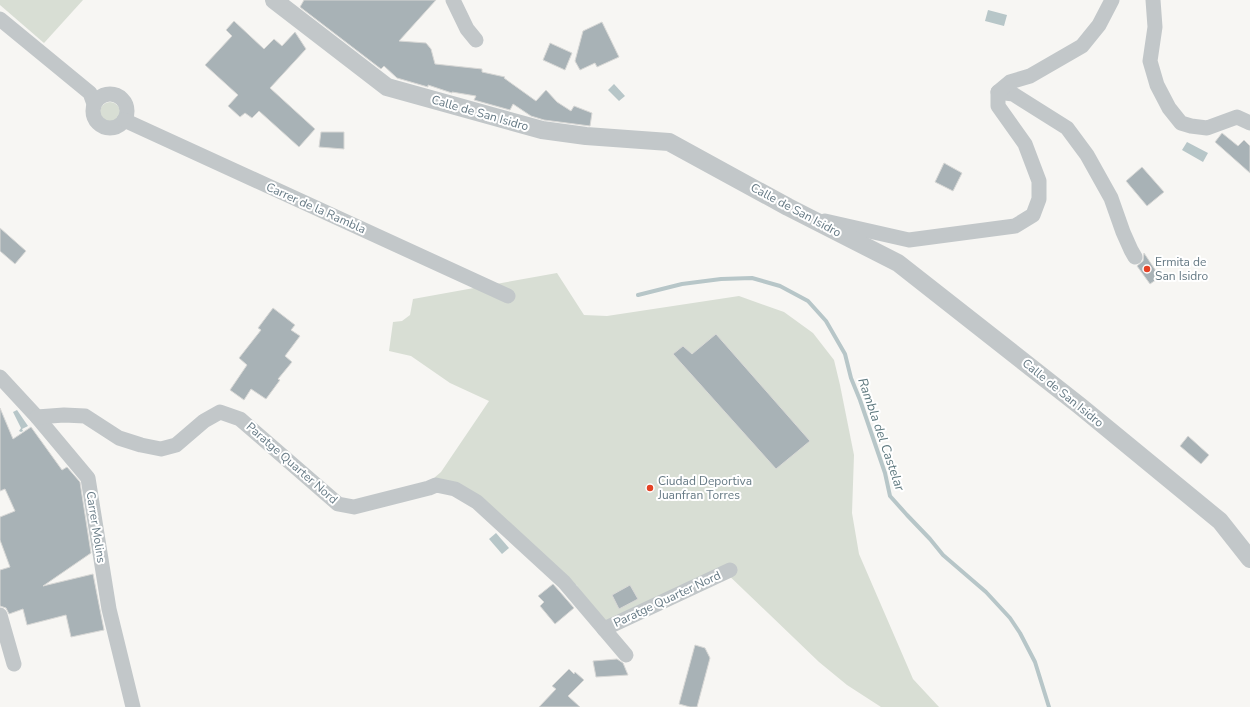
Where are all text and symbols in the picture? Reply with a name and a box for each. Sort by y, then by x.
street label: Calle de San Isidro [430,91,531,135]
street label: Carrer de la Rambla [264,179,368,237]
street label: Calle de San Isidro [748,179,844,241]
place label: Ermita de San Isidro [1155,254,1208,284]
marker: Ermita de San Isidro [1142,264,1152,274]
street label: Calle de San Isidro [1019,355,1107,431]
water label: Rambla del Castelar [853,375,909,494]
street label: Paratge Quarter Nord [243,419,341,507]
place label: Ciudad Deportiva Juanfran Torres [657,473,752,503]
marker: Ciudad Deportiva Juanfran Torres [645,483,655,493]
street label: Carrer Molins [82,490,110,564]
street label: Paratge Quarter Nord [611,567,723,631]

